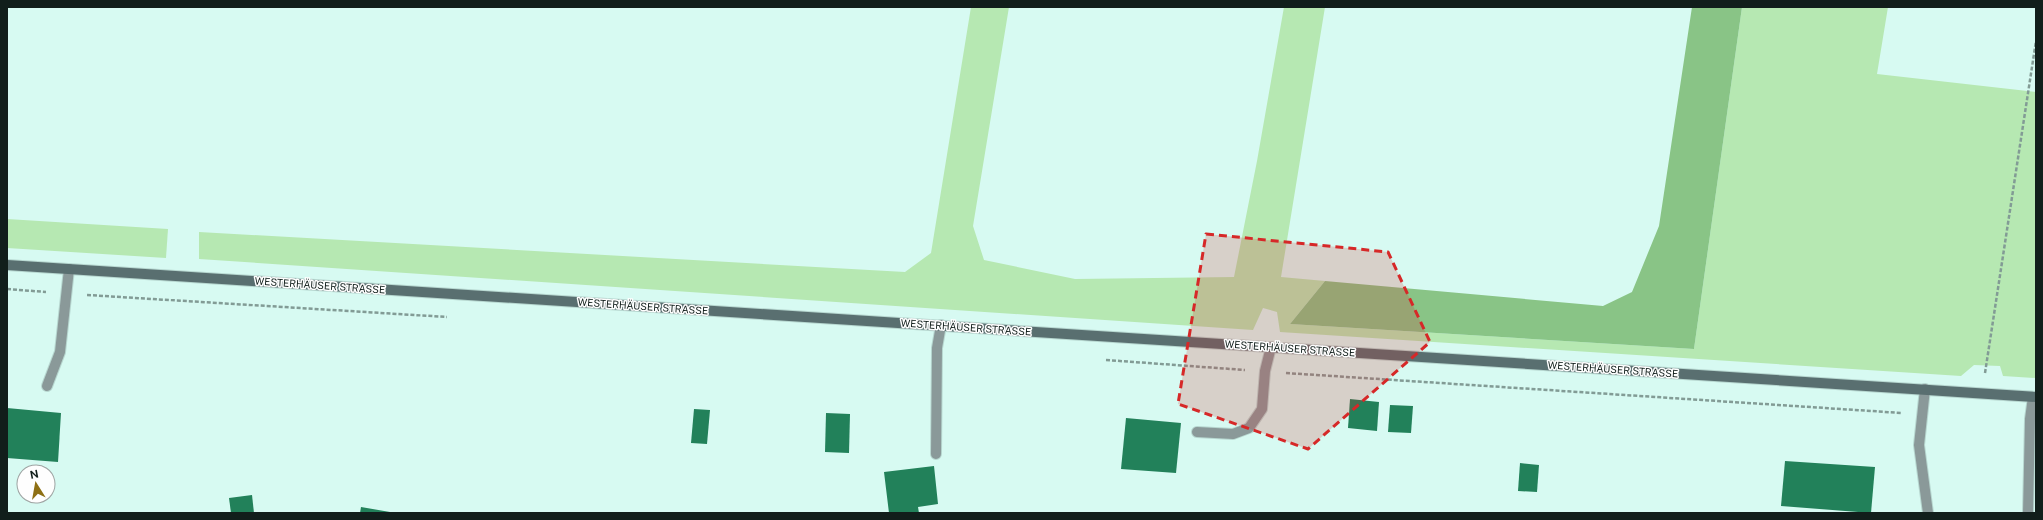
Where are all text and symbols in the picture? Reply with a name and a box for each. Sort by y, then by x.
street label: WESTERHÄUSER STRASSE [254,274,386,296]
street label: WESTERHÄUSER STRASSE [577,295,709,317]
street label: WESTERHÄUSER STRASSE [900,316,1032,338]
street label: WESTERHÄUSER STRASSE [1224,337,1356,359]
street label: WESTERHÄUSER STRASSE [1547,358,1679,380]
north arrow [16,464,56,504]
text: N [29,467,39,481]

